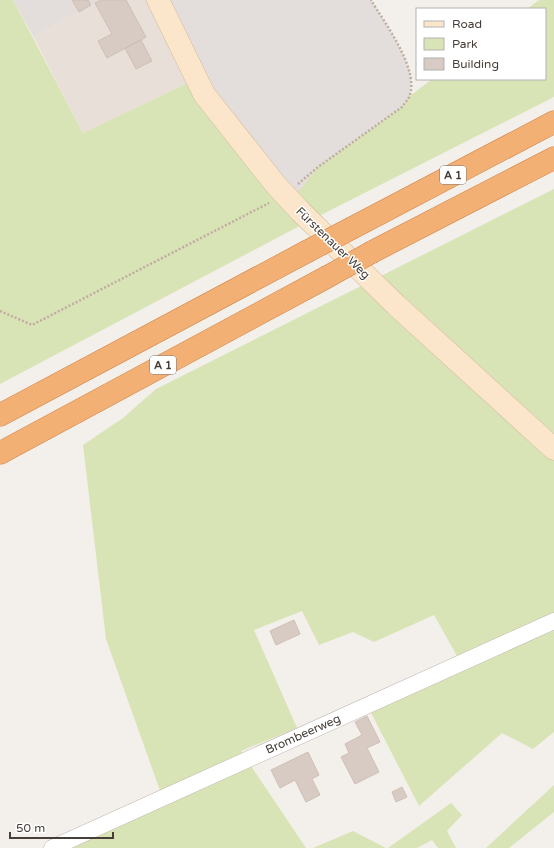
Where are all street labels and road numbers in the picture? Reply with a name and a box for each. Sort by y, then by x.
road number: A 1 [440,166,466,184]
street label: Fürstenauer Weg [293,204,373,282]
road number: A 1 [150,356,176,374]
street label: Brombeerweg [263,711,343,757]

